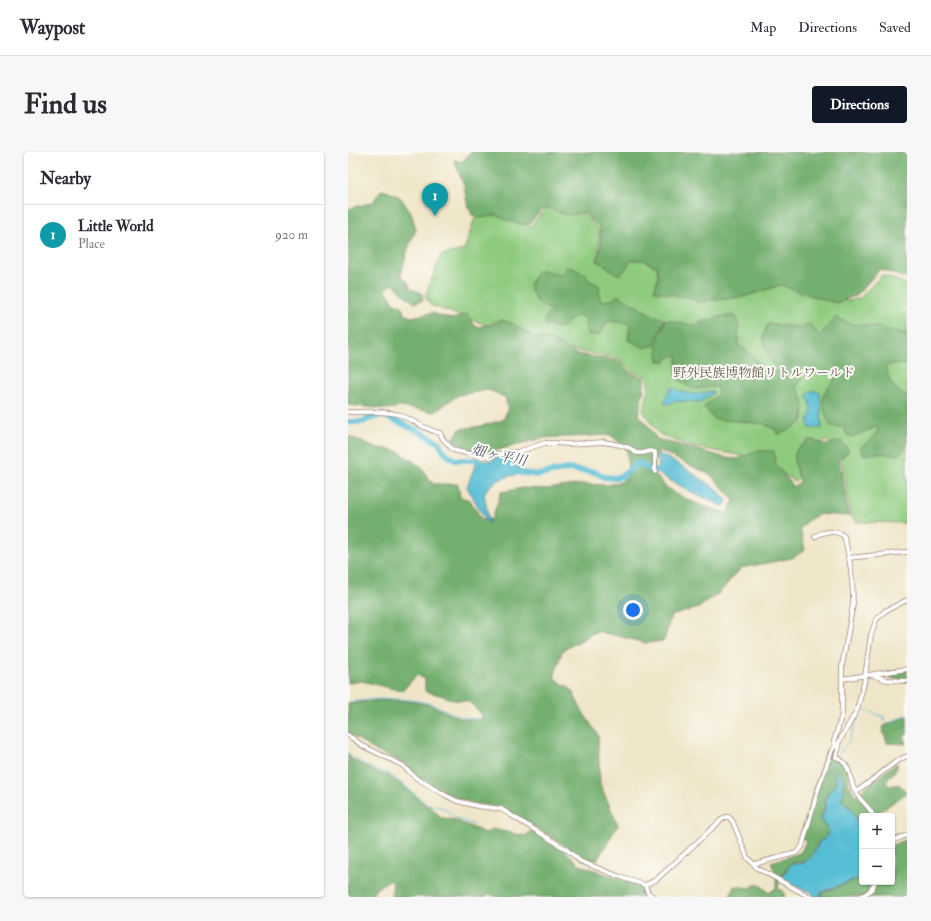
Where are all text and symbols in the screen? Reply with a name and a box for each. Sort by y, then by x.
text: Waypost [20,16,85,40]
text: Map [750,19,776,36]
text: Directions [798,19,857,36]
text: Saved [879,19,911,36]
button: Directions [812,86,907,123]
text: Find us [24,87,107,122]
text: Nearby [40,168,91,189]
pin: 1 [422,183,448,216]
text: Little World [78,217,154,236]
text: 1 [51,227,55,243]
text: 920 m [275,227,308,243]
text: Place [78,236,105,252]
park label: 野外民族博物館リトルワールド [673,365,855,381]
water label: 畑ヶ平川 [470,441,530,470]
your location [623,600,643,620]
map controls [859,813,895,885]
button: + [859,813,895,849]
button: − [859,849,895,885]

